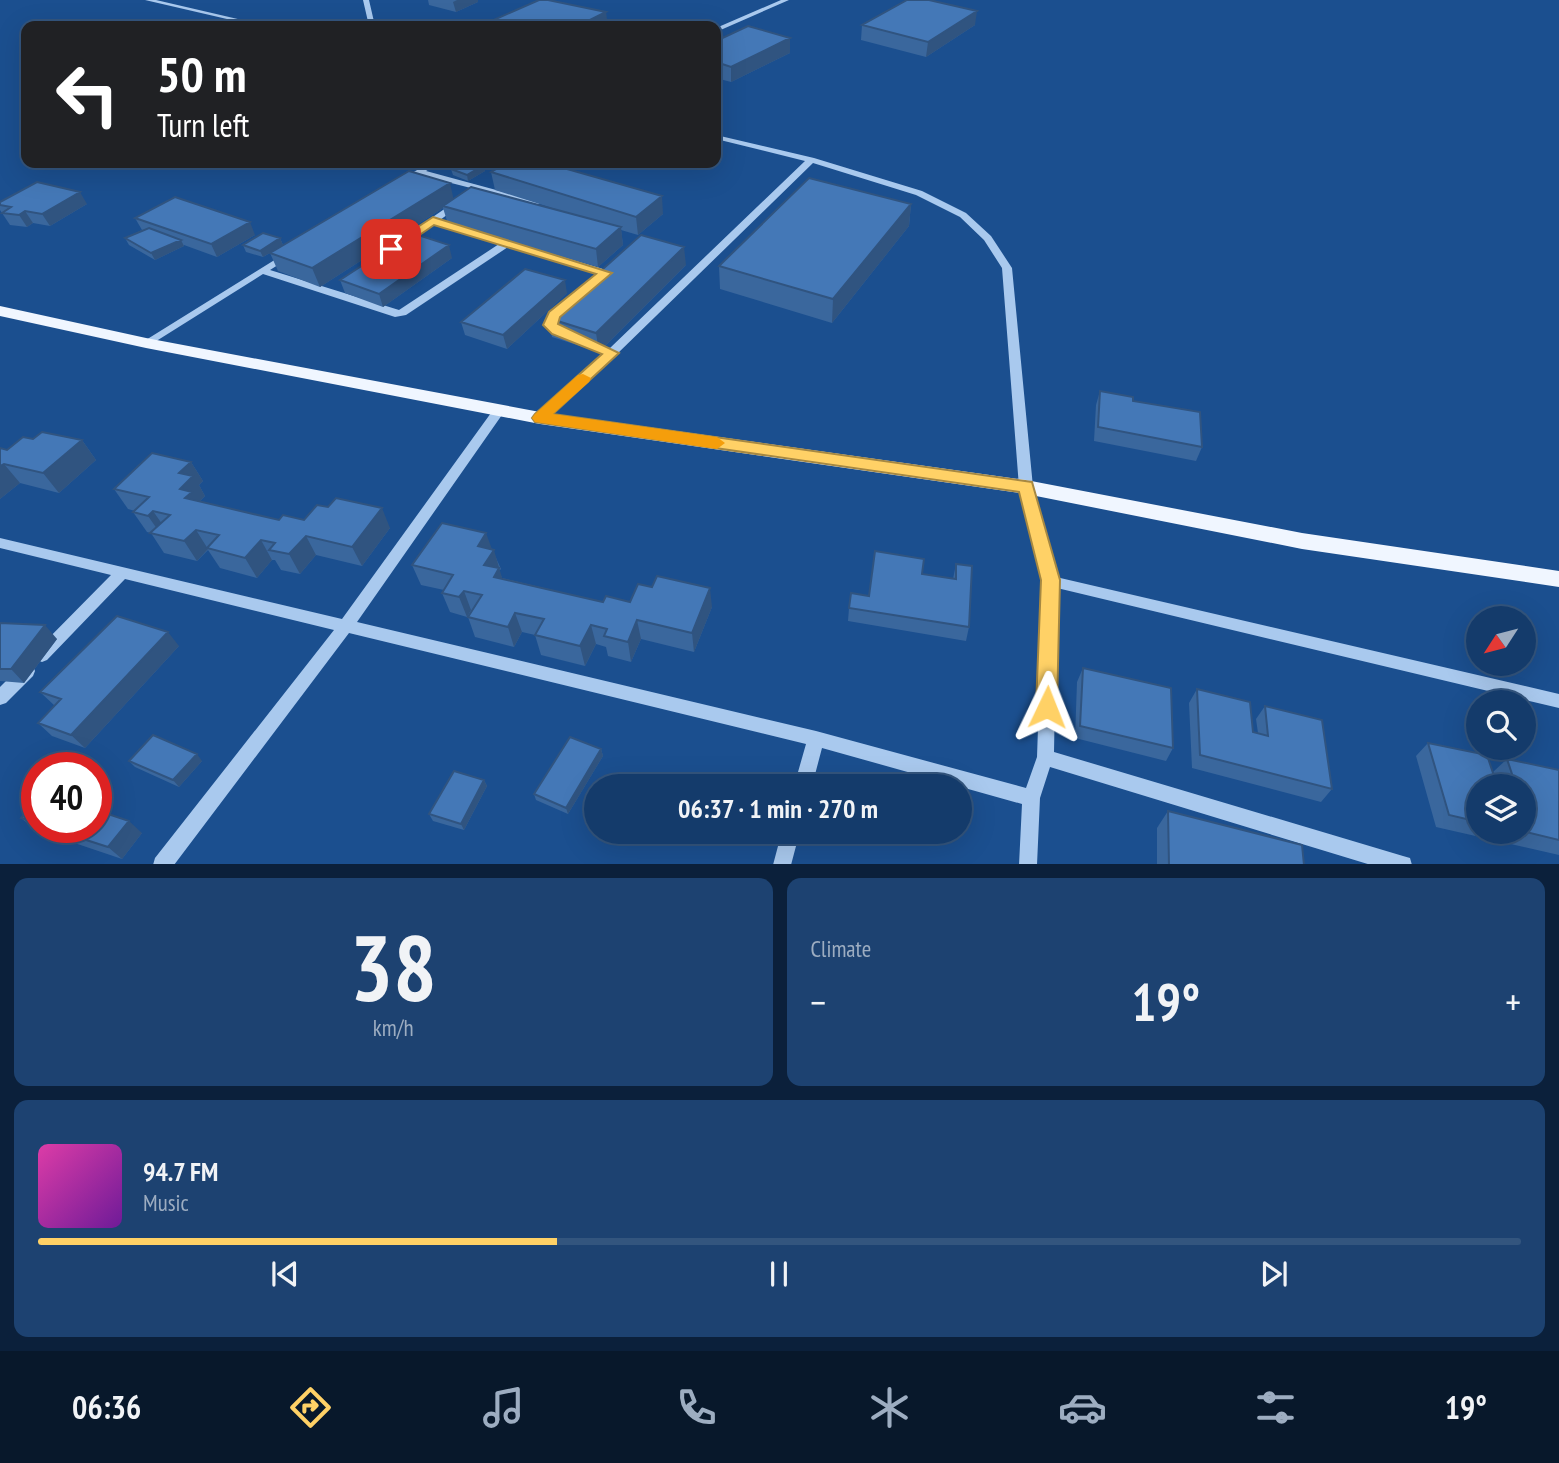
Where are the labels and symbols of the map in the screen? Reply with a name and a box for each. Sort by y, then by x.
pin [361,219,421,279]
north arrow [1466,606,1536,676]
position arrow [1010,670,1084,744]
speed limit sign: 40 [21,752,112,843]

